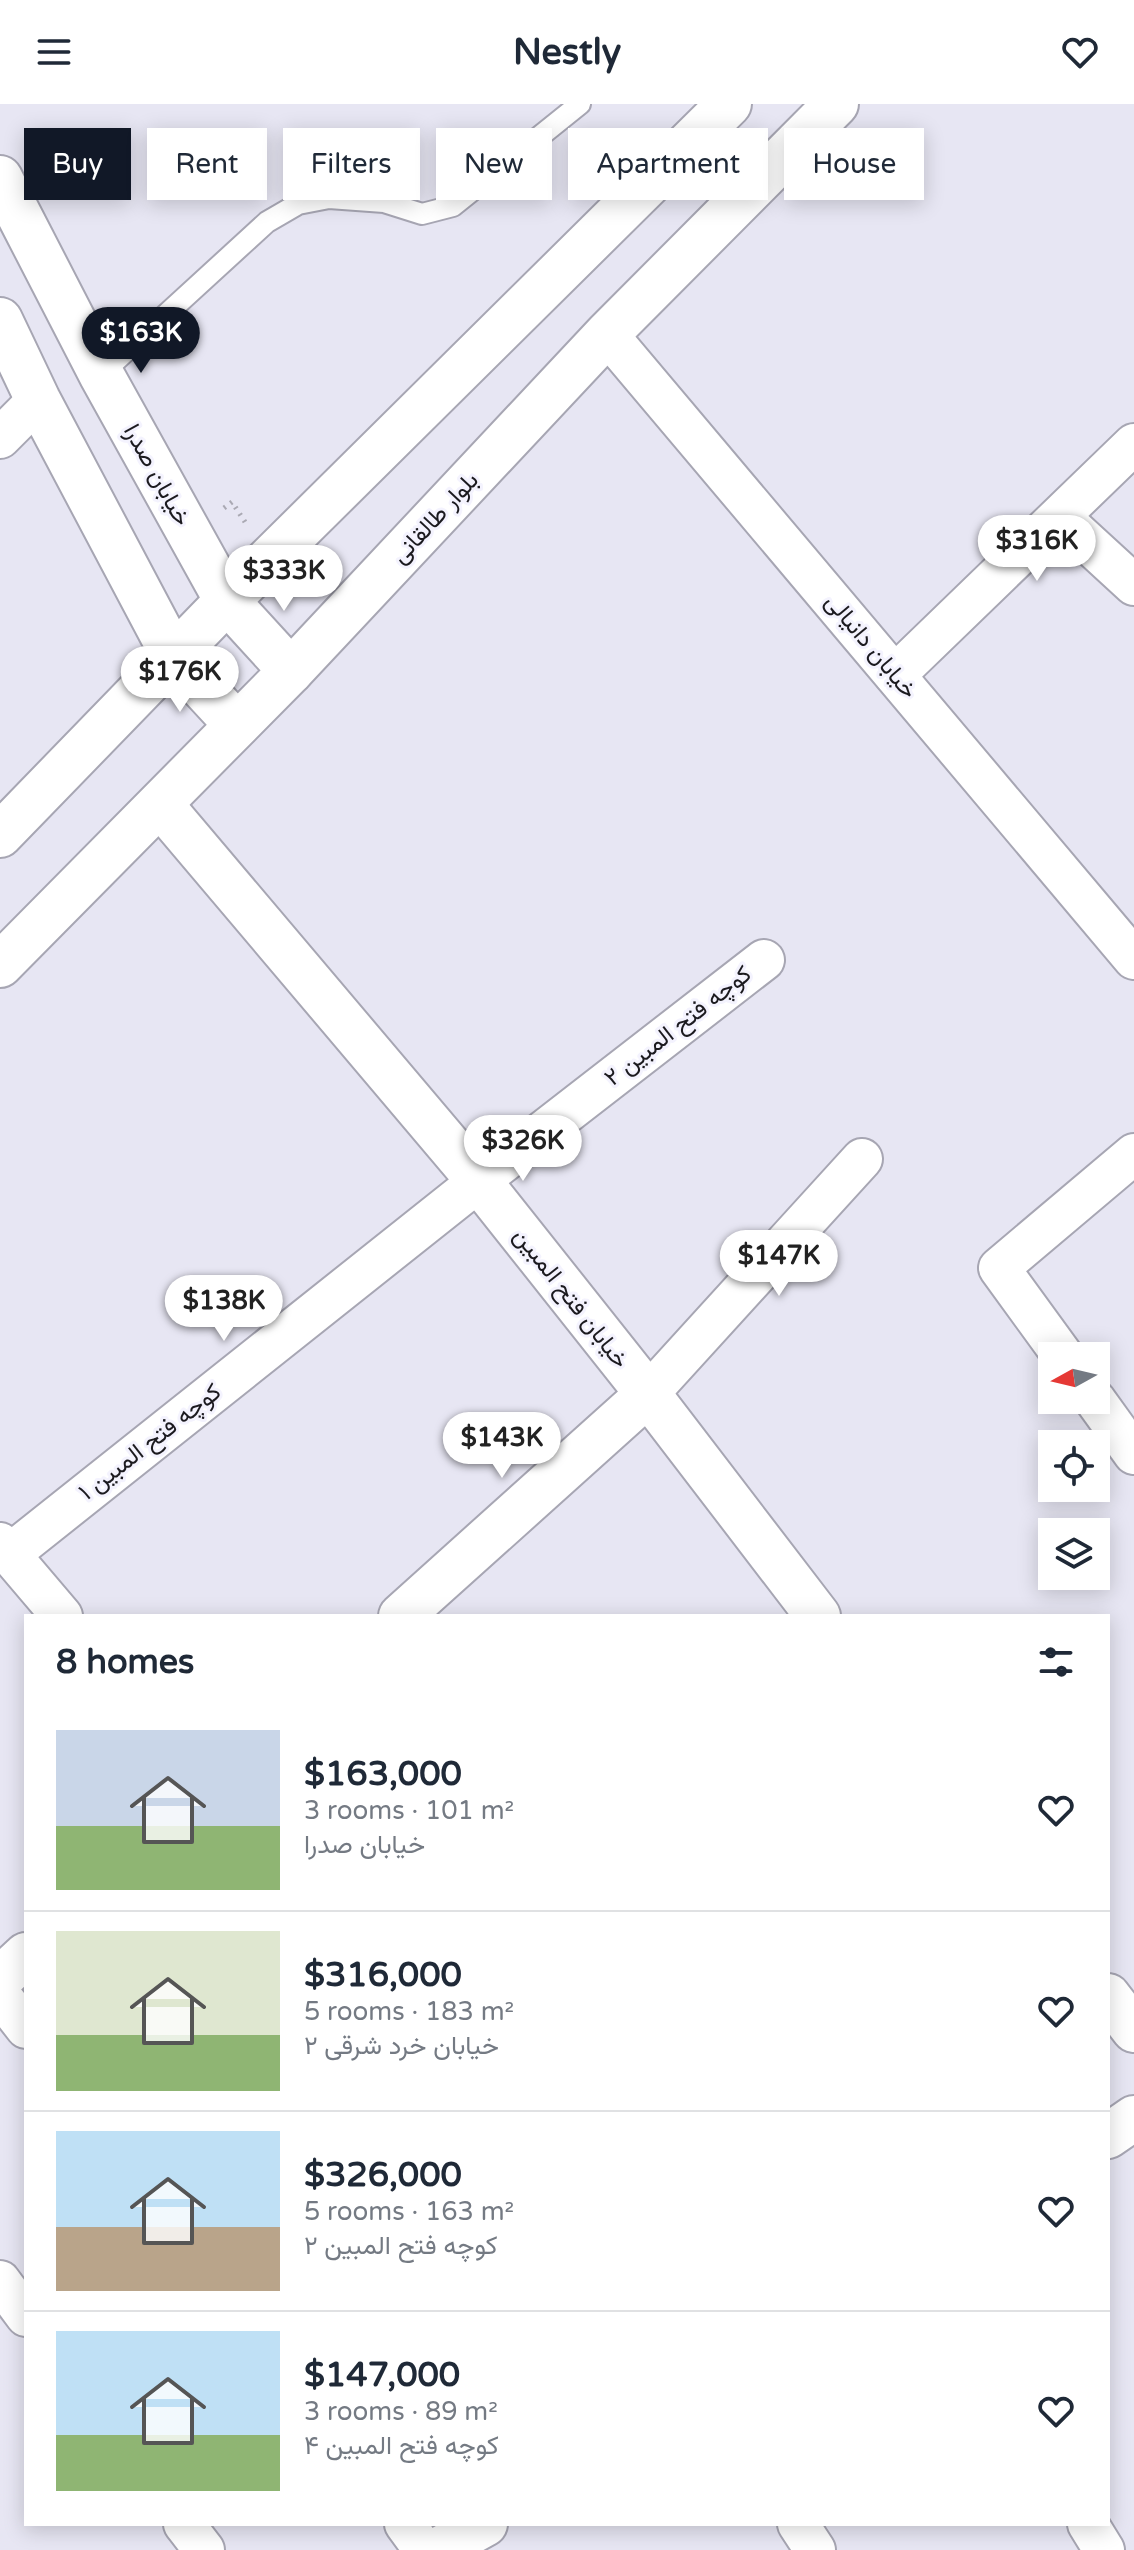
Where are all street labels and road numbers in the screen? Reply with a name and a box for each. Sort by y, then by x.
street label: خیابان صدرا [117,419,197,531]
street label: بلوار طالقانی [385,466,485,570]
street label: خیابان دانیالی [819,588,923,704]
street label: کوچه فتح المبین ۲ [599,960,759,1094]
street label: خیابان فتح المبین [505,1222,635,1375]
street label: کوچه فتح المبین ۱ [73,1377,228,1508]

